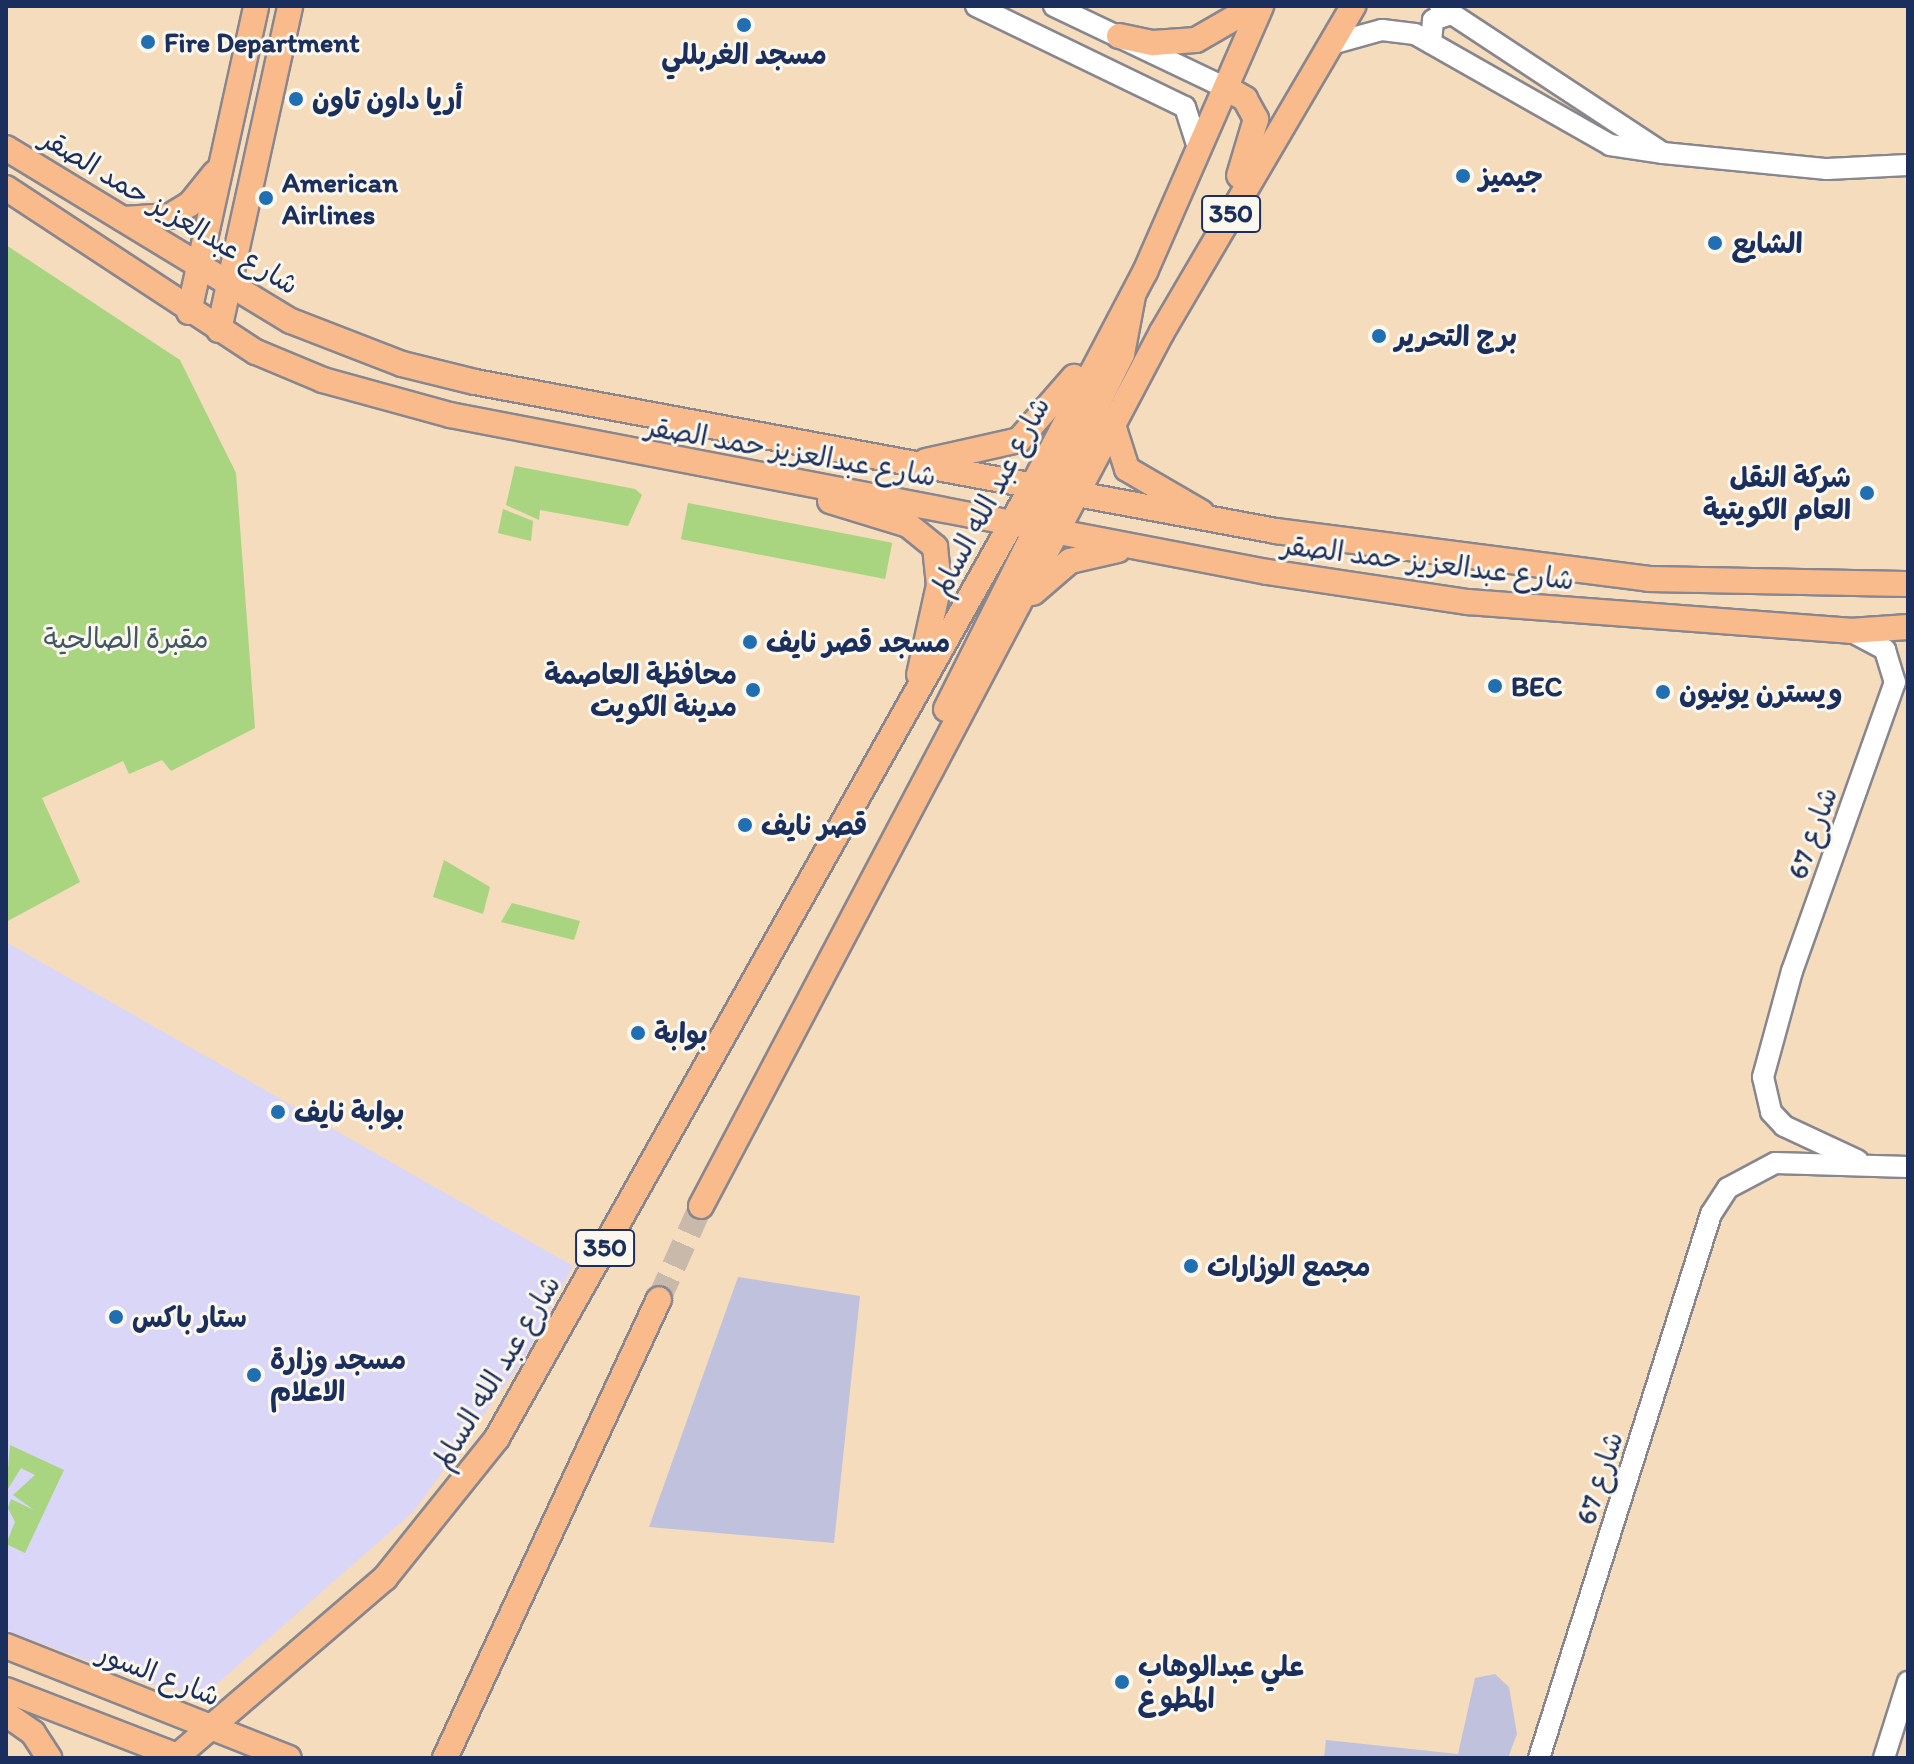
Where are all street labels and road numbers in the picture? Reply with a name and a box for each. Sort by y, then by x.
street label: شارع عبدالعزيز حمد الصقر [35,121,305,301]
road number: 350 [1201,192,1261,236]
street label: شارع عبد الله السالم [923,391,1057,601]
street label: شارع عبدالعزيز حمد الصقر [643,409,939,493]
street label: شارع عبدالعزيز حمد الصقر [1280,527,1576,597]
street label: شارع 67 [1780,782,1844,884]
road number: 350 [575,1226,635,1270]
street label: شارع عبد الله السالم [425,1269,567,1475]
street label: شارع 67 [1568,1427,1630,1529]
street label: شارع السور [93,1635,225,1713]

